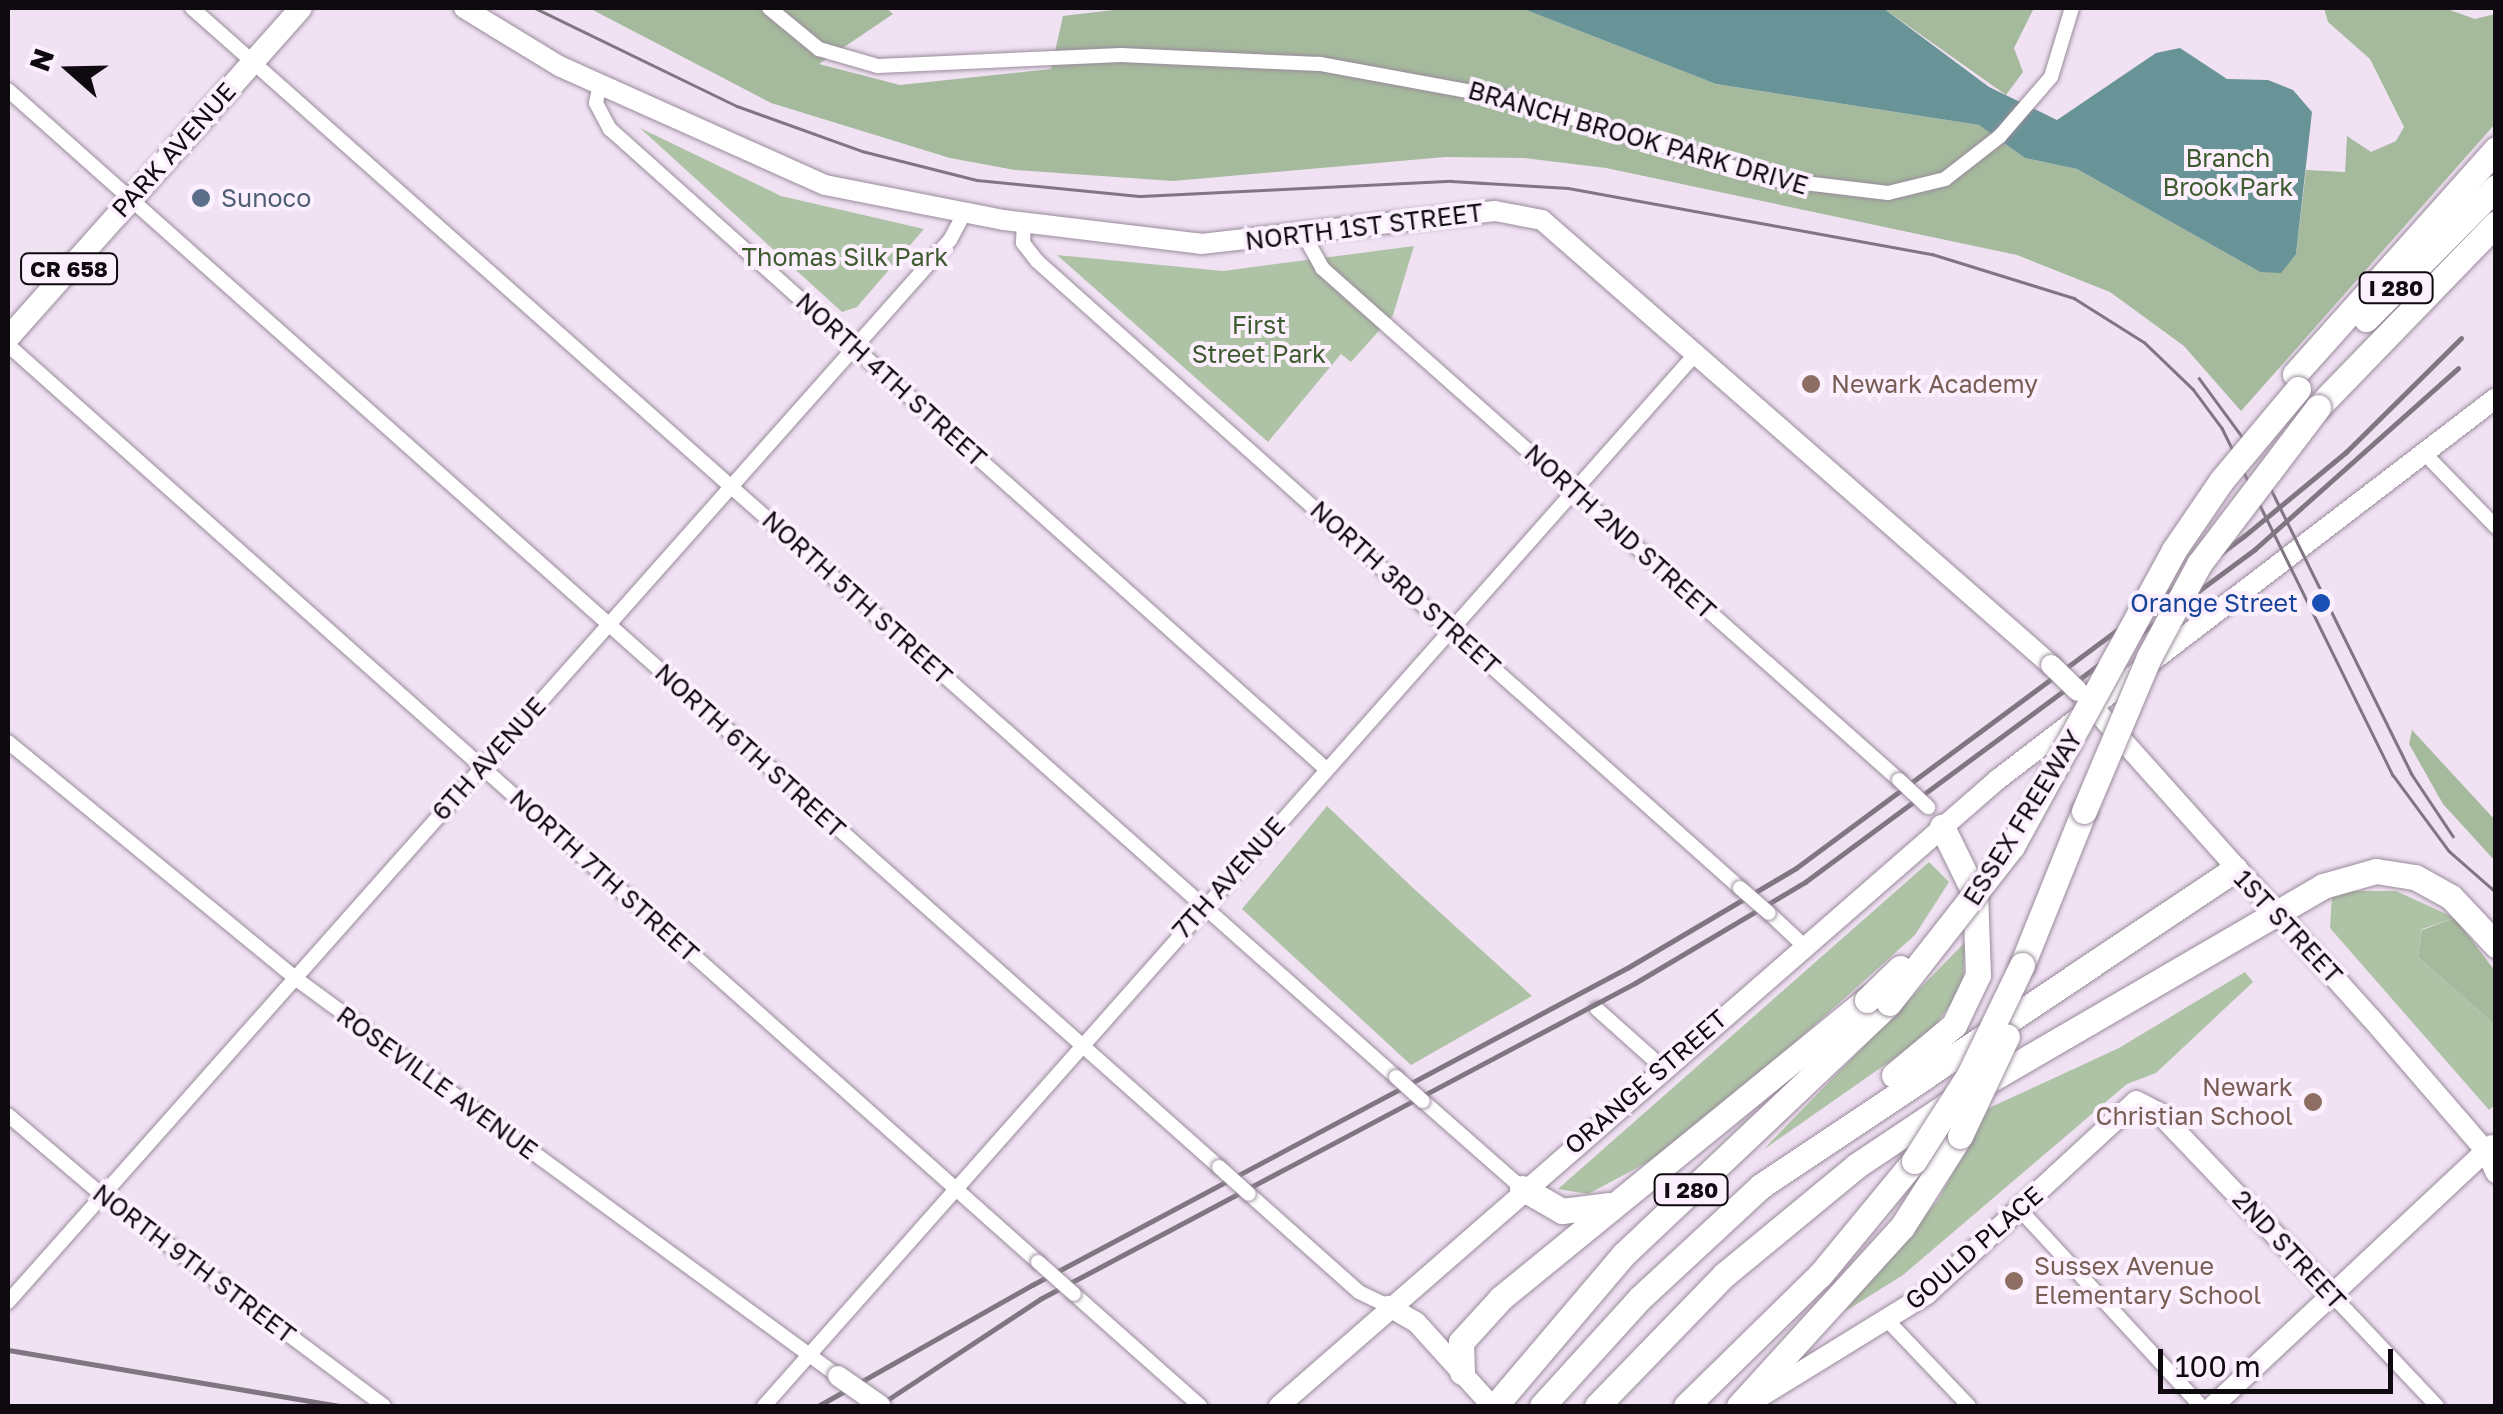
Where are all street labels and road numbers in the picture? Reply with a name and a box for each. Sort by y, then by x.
street label: BRANCH BROOK PARK DRIVE [1465,75,1811,201]
street label: PARK AVENUE [106,77,242,223]
street label: NORTH 1ST STREET [1244,198,1484,256]
road number: CR 658 [19,252,119,286]
road number: I 280 [2358,271,2434,305]
street label: NORTH 4TH STREET [790,287,992,473]
street label: NORTH 2ND STREET [1518,438,1722,626]
street label: NORTH 3RD STREET [1304,495,1506,681]
street label: NORTH 5TH STREET [756,505,958,691]
street label: NORTH 6TH STREET [649,658,851,844]
street label: 6TH AVENUE [426,691,552,827]
street label: ESSEX FREEWAY [1957,725,2089,911]
street label: NORTH 7TH STREET [503,783,705,969]
street label: 7TH AVENUE [1167,811,1291,945]
street label: 1ST STREET [2228,864,2348,990]
street label: ROSEVILLE AVENUE [331,1000,543,1166]
street label: ORANGE STREET [1559,1003,1733,1161]
road number: I 280 [1654,1173,1728,1207]
street label: NORTH 9TH STREET [87,1178,301,1350]
street label: GOULD PLACE [1899,1180,2049,1316]
street label: 2ND STREET [2226,1184,2352,1316]

